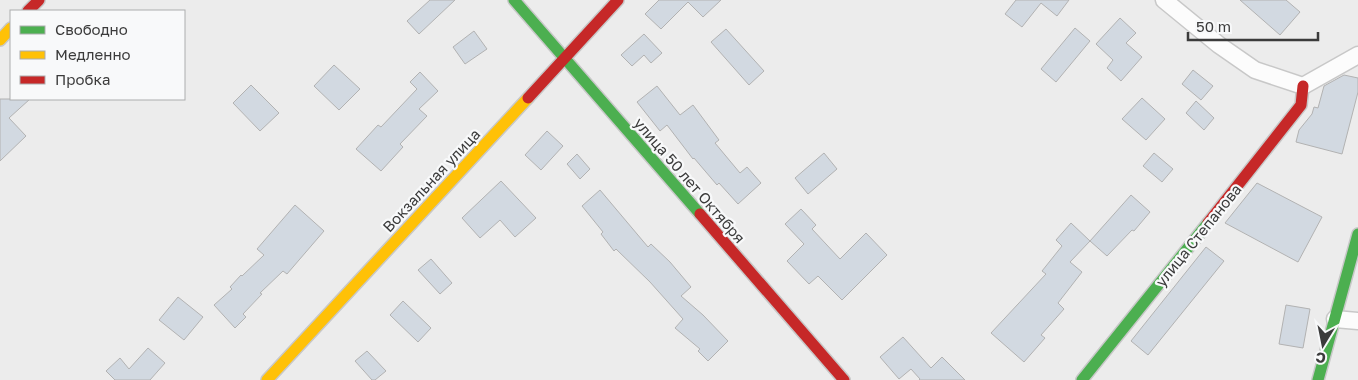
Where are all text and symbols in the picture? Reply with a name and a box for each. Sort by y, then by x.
legend [10,10,185,100]
scale bar [1188,10,1318,42]
text: 50 m [1196,17,1231,35]
text: Свободно [55,20,128,38]
text: Медленно [55,45,131,63]
text: Пробка [55,70,110,88]
street label: улица 50 лет Октября [631,114,749,246]
street label: Вокзальная улица [379,125,483,235]
street label: улица Степанова [1151,180,1245,290]
north arrow [1298,320,1348,370]
text: С [1314,349,1327,368]

